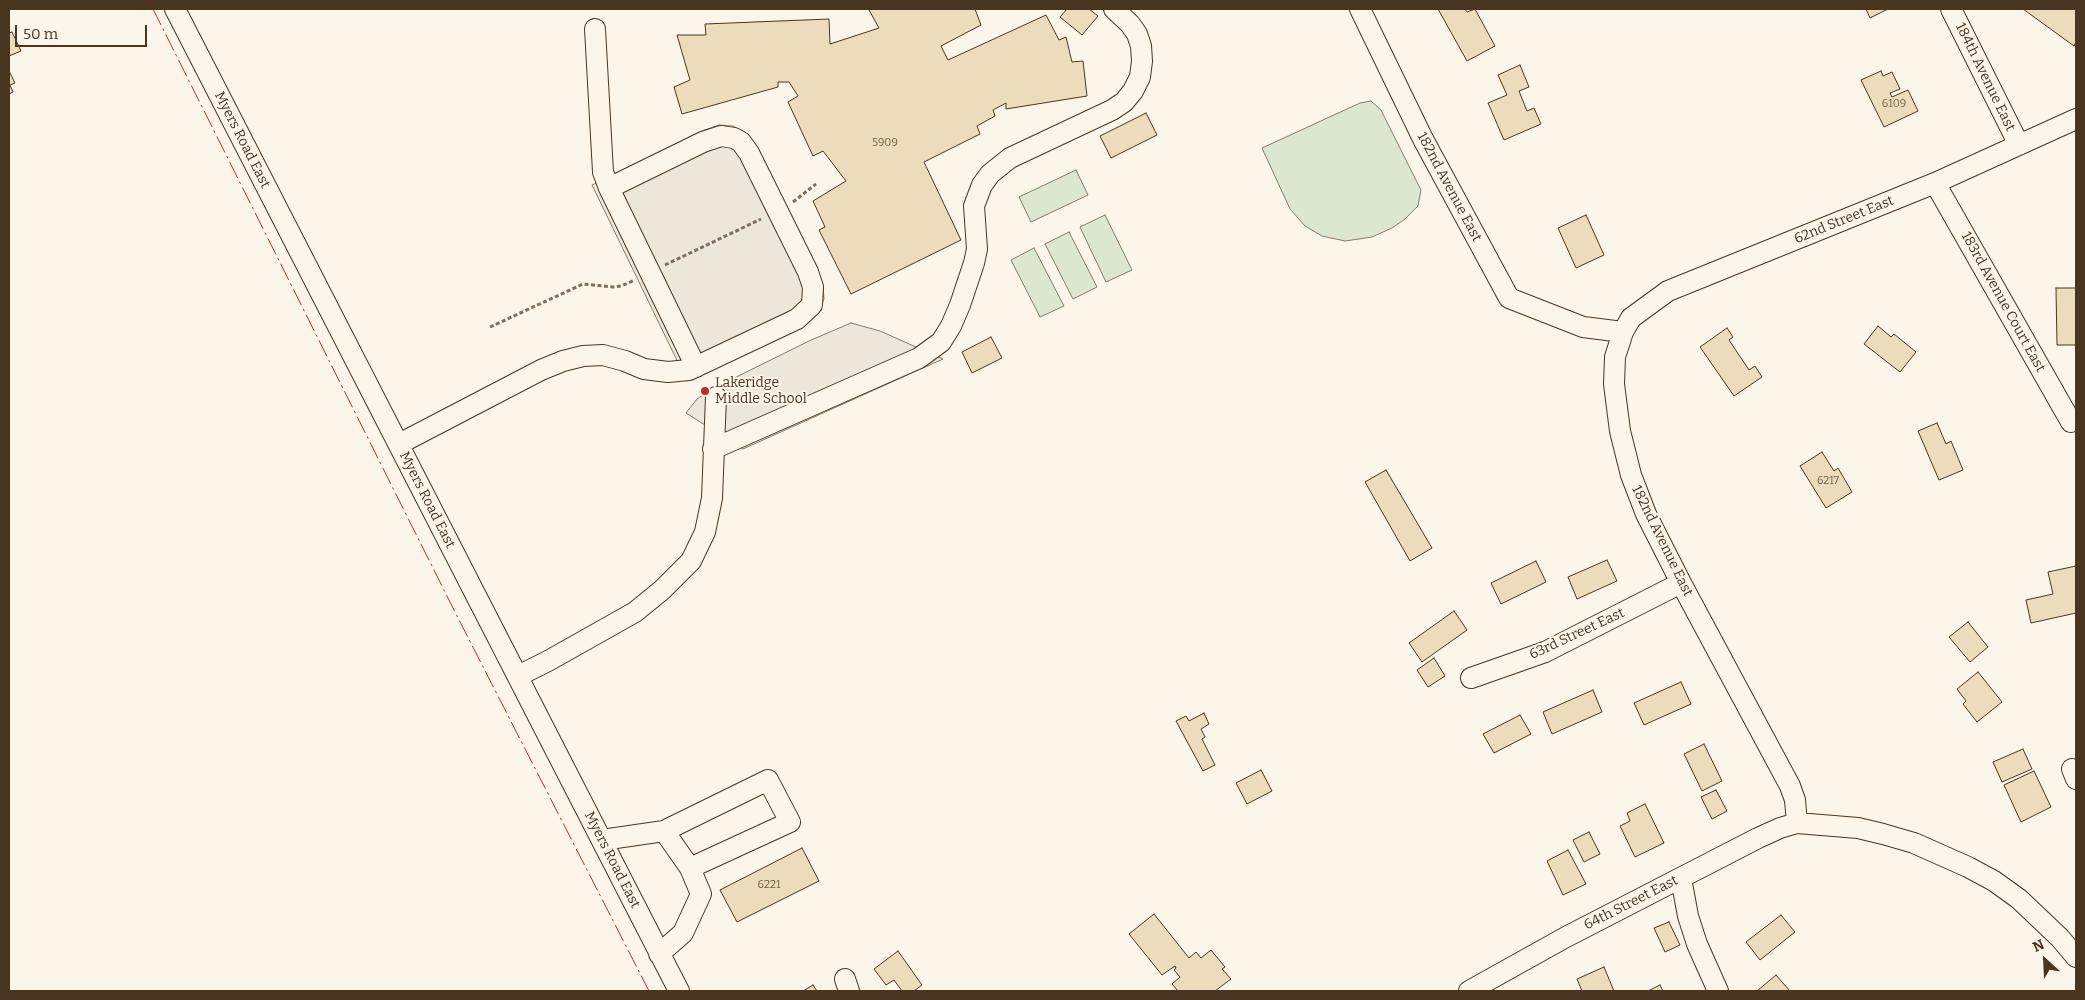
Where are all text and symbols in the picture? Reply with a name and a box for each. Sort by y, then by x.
scale bar [18,15,150,47]
street label: 184th Avenue East [1951,20,2019,134]
text: 50 m [23,25,58,43]
street label: Myers Road East [210,89,274,191]
house number: 6109 [1882,97,1906,111]
street label: 182nd Avenue East [1413,129,1485,245]
house number: 5909 [872,136,898,150]
street label: 62nd Street East [1792,192,1896,248]
street label: 183rd Avenue Court East [1957,229,2049,375]
place label: Lakeridge Middle School [715,375,807,408]
marker: Lakeridge Middle School [699,385,711,397]
street label: Myers Road East [395,449,459,551]
house number: 6217 [1817,474,1839,488]
street label: 182nd Avenue East [1628,483,1696,599]
street label: 63rd Street East [1527,605,1627,663]
street label: Myers Road East [580,809,644,911]
street label: 64th Street East [1581,872,1681,934]
house number: 6221 [758,878,780,892]
north arrow [2020,935,2070,985]
text: N [2030,936,2047,956]

